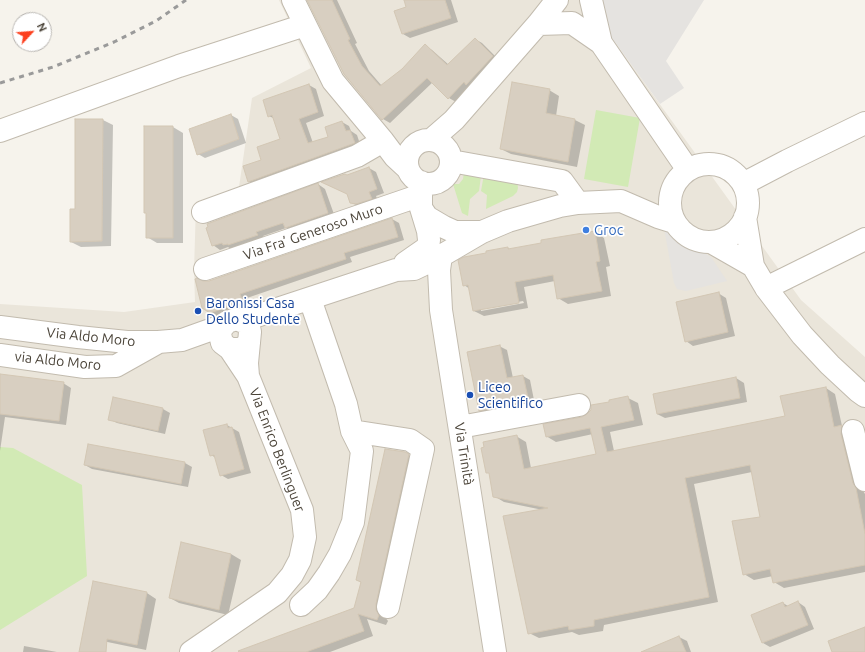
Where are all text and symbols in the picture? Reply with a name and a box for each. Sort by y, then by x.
north arrow [12,12,52,52]
text: N [35,21,49,34]
street label: Via Fra’ Generoso Muro [241,200,385,264]
place label: Groc [594,222,623,238]
marker: Groc [581,225,591,235]
place label: Baronissi Casa Dello Studente [206,295,300,328]
marker: Baronissi Casa Dello Studente [193,306,203,316]
street label: Via Aldo Moro [46,324,136,350]
street label: via Aldo Moro [14,348,102,374]
place label: Liceo Scientifico [478,379,543,412]
street label: Via Enrico Berlinguer [246,386,308,514]
marker: Liceo Scientifico [465,390,475,400]
street label: Via Trinità [451,421,477,487]

